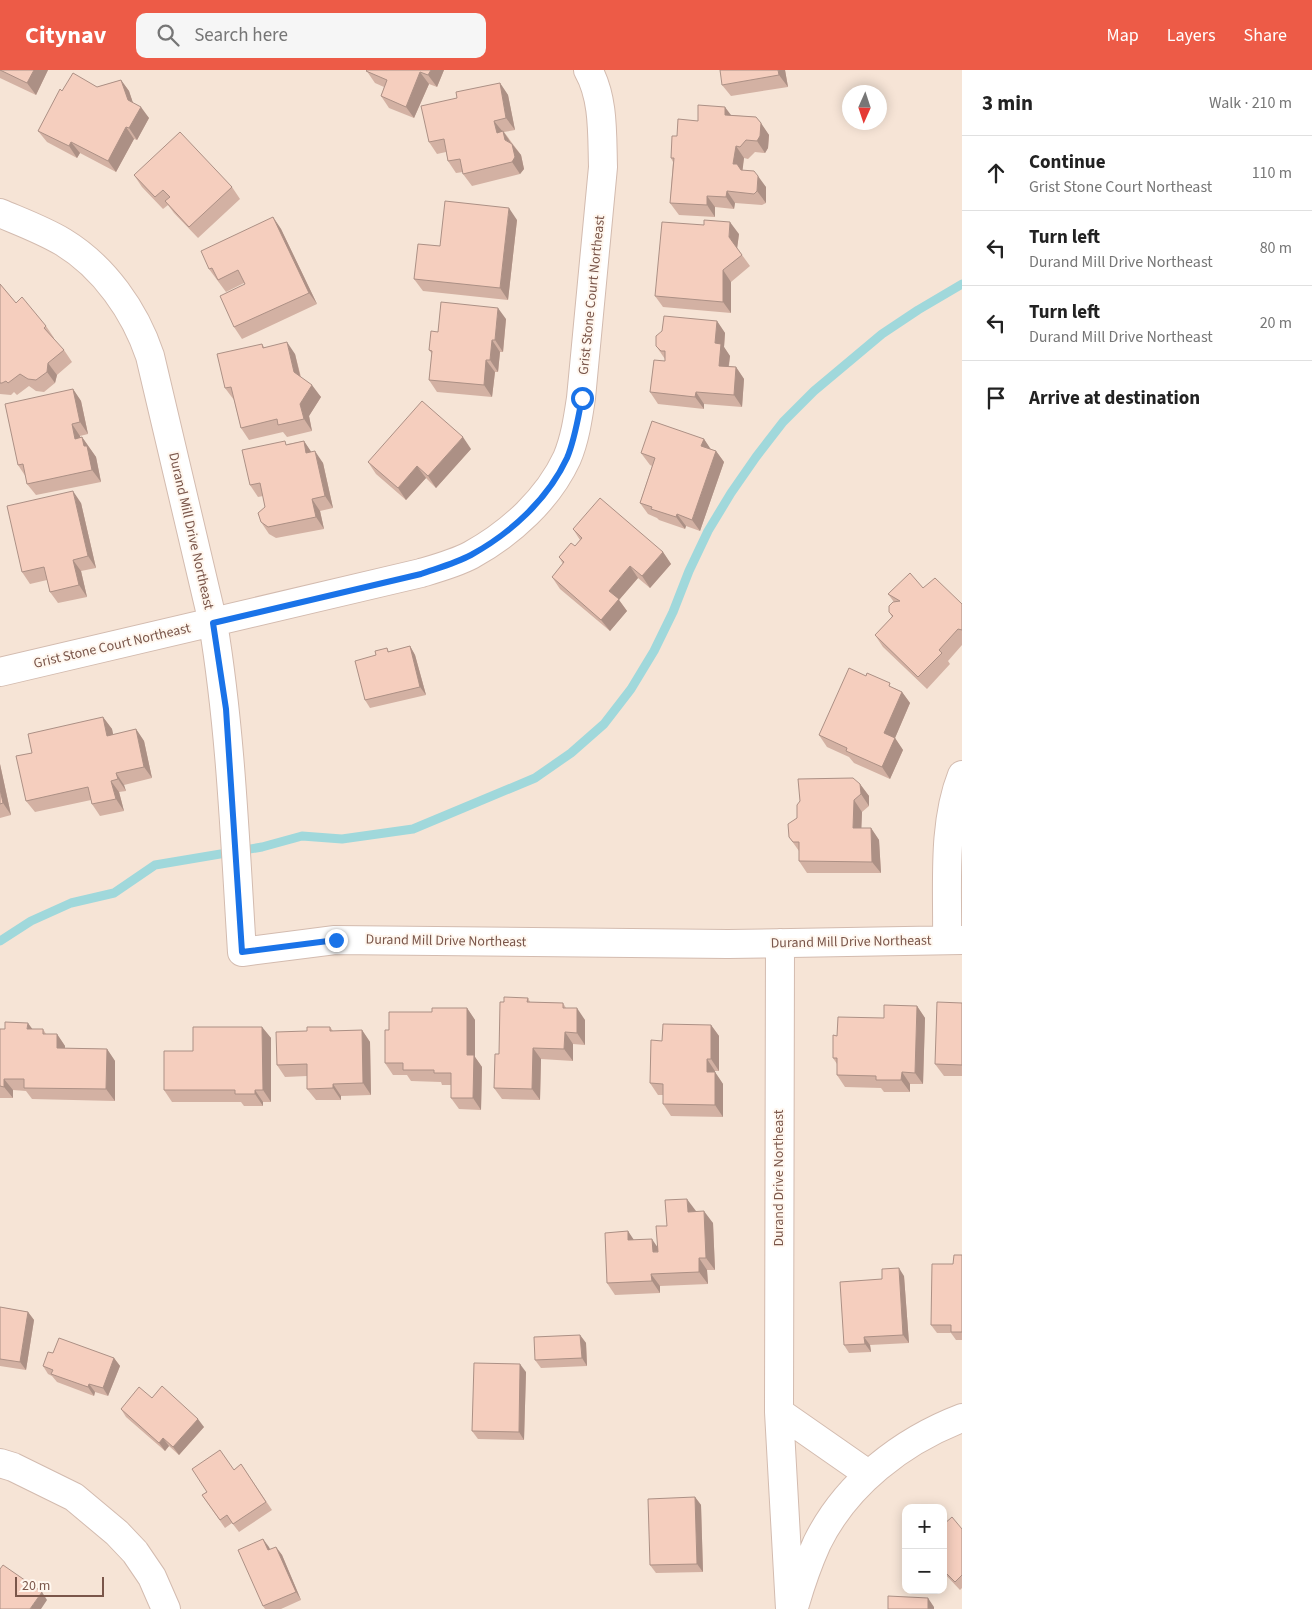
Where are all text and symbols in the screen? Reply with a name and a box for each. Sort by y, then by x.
search box [136,13,486,58]
text: Citynav [25,18,106,53]
icon: search [154,21,182,49]
text: Search here [194,22,288,49]
text: Map [1107,23,1139,48]
text: Layers [1167,23,1216,48]
text: Share [1244,23,1287,48]
north arrow [842,85,887,130]
text: 3 min [982,88,1033,118]
text: Walk · 210 m [1209,92,1292,114]
text: Continue [1029,149,1106,176]
icon: ahead [982,159,1010,187]
text: 110 m [1252,162,1292,184]
text: Grist Stone Court Northeast [1029,176,1212,198]
street label: Grist Stone Court Northeast [574,214,610,376]
text: Turn left [1029,224,1100,251]
icon: left [982,234,1010,262]
text: 80 m [1260,237,1292,259]
text: Durand Mill Drive Northeast [1029,251,1213,273]
text: Turn left [1029,299,1100,326]
icon: left [982,309,1010,337]
text: 20 m [1260,312,1292,334]
text: Durand Mill Drive Northeast [1029,326,1213,348]
icon: arrive [982,384,1010,412]
text: Arrive at destination [1029,385,1200,412]
route start [571,387,594,410]
street label: Durand Mill Drive Northeast [163,450,219,612]
street label: Grist Stone Court Northeast [32,618,193,674]
route end [325,929,348,952]
street label: Durand Mill Drive Northeast [365,930,527,952]
street label: Durand Mill Drive Northeast [770,931,932,953]
street label: Durand Drive Northeast [769,1109,789,1247]
map controls [902,1504,947,1594]
button: + [902,1504,947,1549]
button: − [902,1549,947,1594]
scale bar [15,1574,104,1597]
text: 20 m [22,1576,50,1596]

